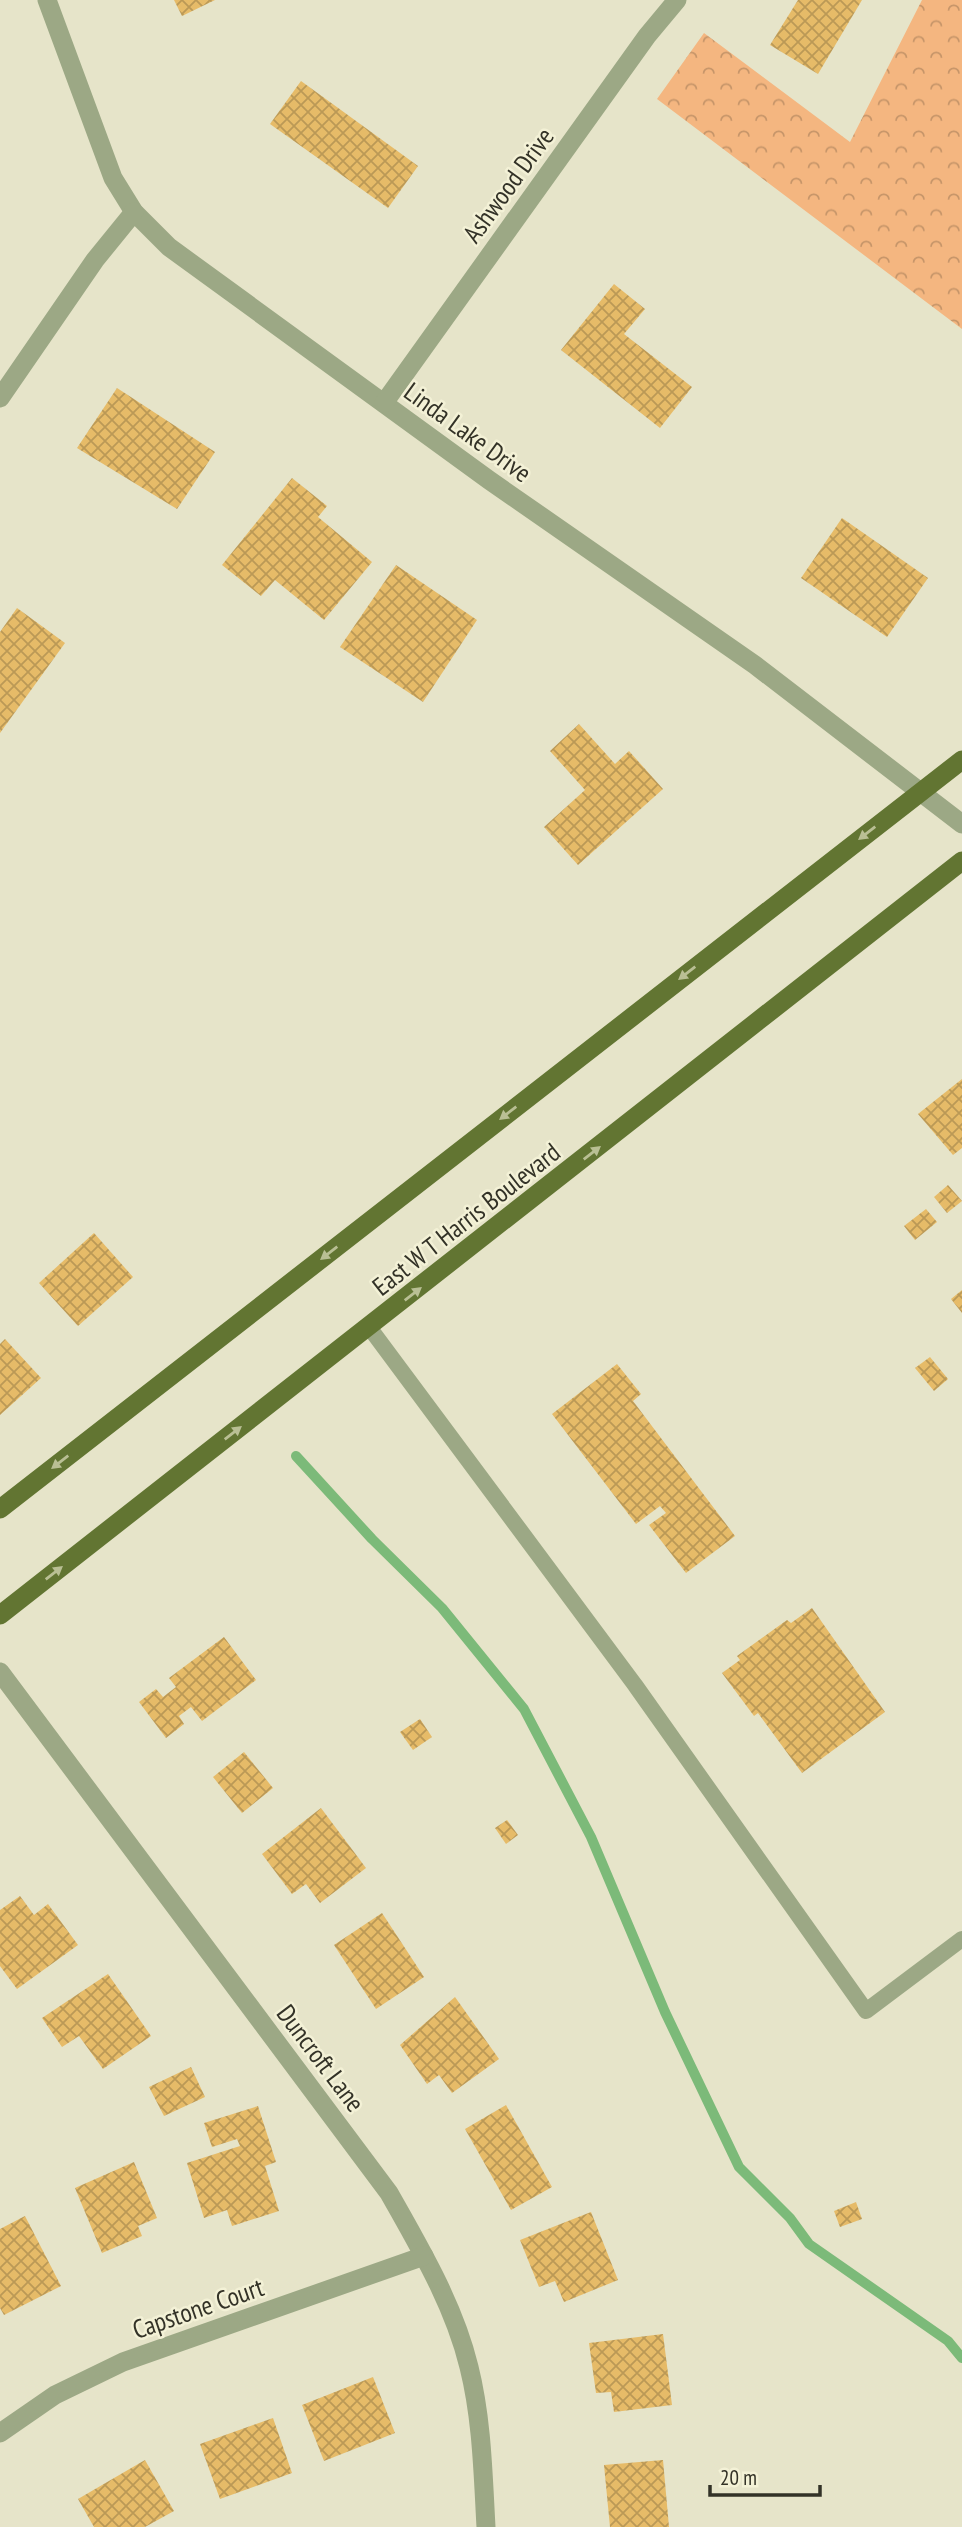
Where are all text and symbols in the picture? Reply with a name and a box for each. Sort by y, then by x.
street label: Ashwood Drive [455,121,561,249]
street label: Linda Lake Drive [398,375,538,489]
one-way arrow [858,826,876,841]
one-way arrow [679,966,697,981]
one-way arrow [499,1106,517,1120]
street label: East W T Harris Boulevard [366,1135,566,1303]
one-way arrow [582,1146,600,1161]
one-way arrow [320,1246,338,1261]
one-way arrow [403,1286,421,1301]
one-way arrow [224,1427,242,1441]
one-way arrow [52,1454,69,1469]
one-way arrow [44,1566,62,1581]
street label: Duncroft Lane [270,1998,372,2118]
street label: Capstone Court [128,2270,268,2346]
scale bar [710,2454,820,2498]
text: 20 m [720,2464,757,2491]

